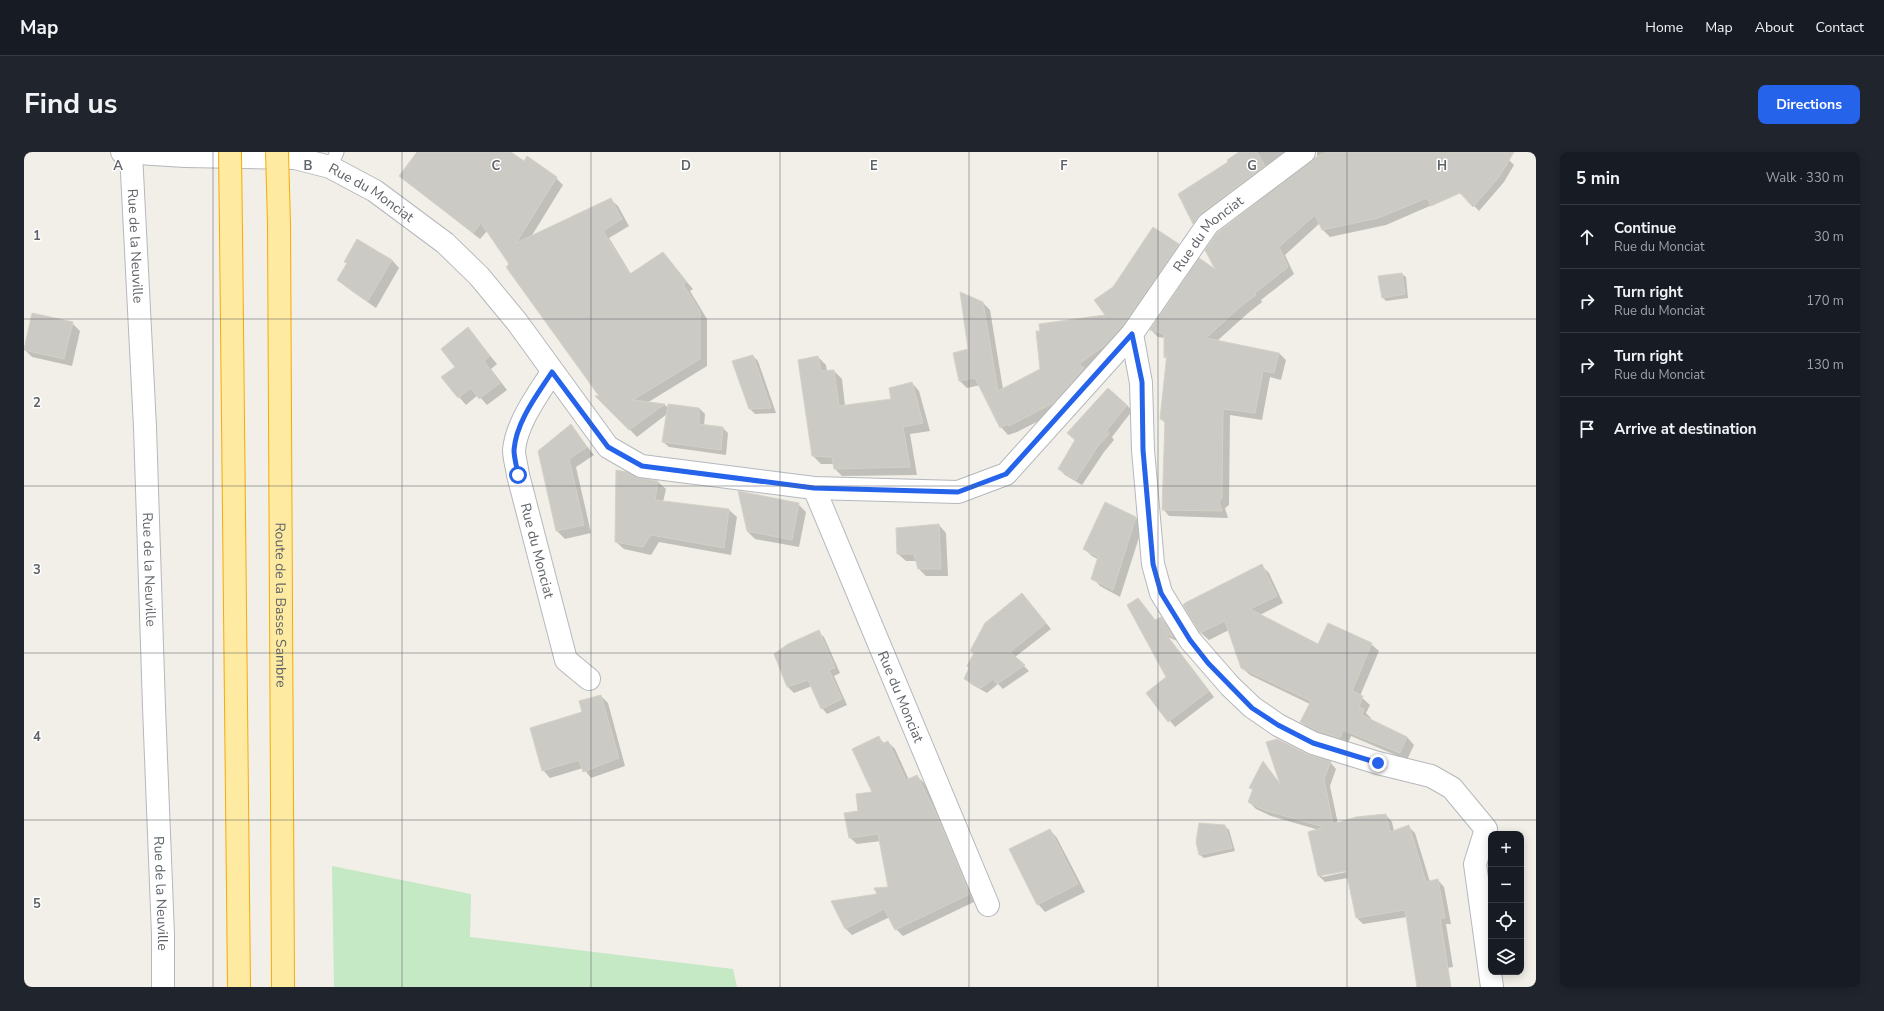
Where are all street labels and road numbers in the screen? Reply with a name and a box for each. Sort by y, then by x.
street label: Rue du Monciat [325,159,418,227]
street label: Rue de la Neuville [123,188,148,304]
street label: Rue du Monciat [1169,192,1248,276]
street label: Rue du Monciat [516,501,559,601]
street label: Rue de la Neuville [138,512,160,627]
street label: Route de la Basse Sambre [271,522,290,688]
street label: Rue du Monciat [873,648,928,746]
street label: Rue de la Neuville [149,836,172,951]

